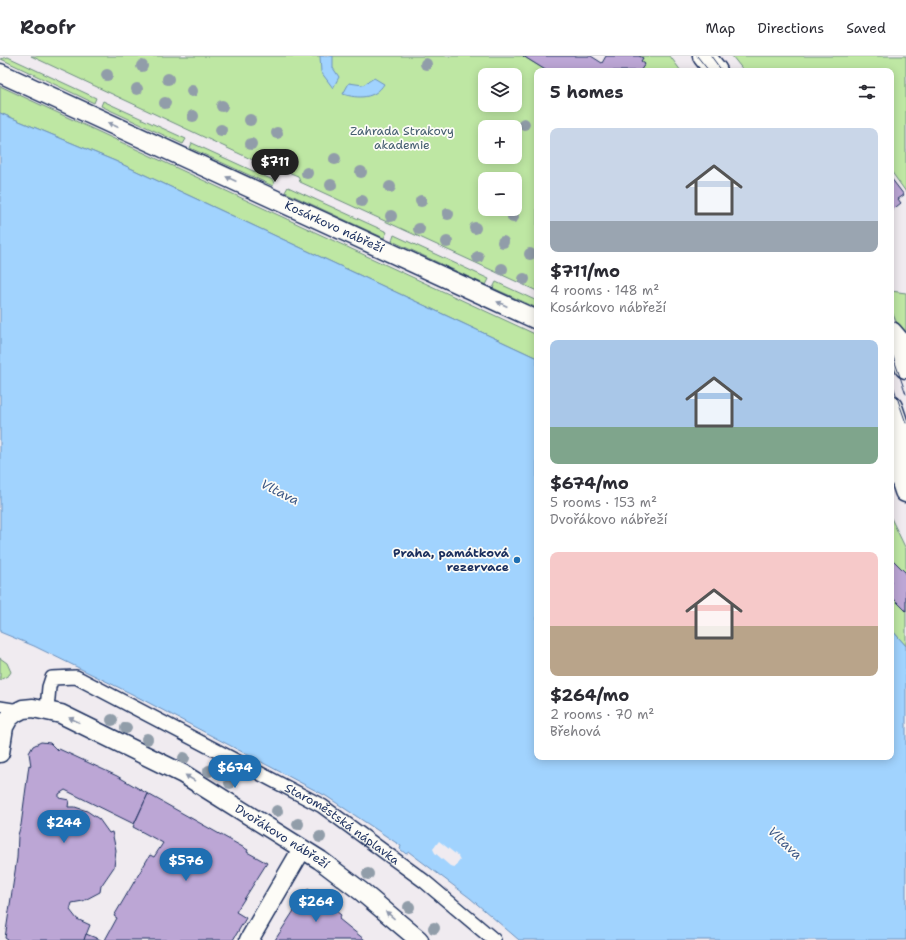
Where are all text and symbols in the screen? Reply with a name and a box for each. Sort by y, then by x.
text: Roofr [20,15,76,40]
text: Map [706,19,736,37]
text: Directions [758,19,824,37]
text: Saved [846,19,886,37]
map controls [478,68,522,216]
button: layers [478,68,522,112]
text: 5 homes [550,81,623,103]
icon: filters [856,81,878,103]
button: + [478,120,522,164]
one-way arrow [107,122,118,128]
park label: Zahrada Strakovy akademie [350,123,454,153]
pin: $711 [251,149,299,183]
text: $711 [261,153,289,170]
icon: home [678,154,750,226]
button: − [478,172,522,216]
one-way arrow [225,176,237,182]
street label: Kosárkovo nábřeží [282,197,387,257]
text: $711/mo [550,260,620,282]
text: 4 rooms · 148 m² [550,282,659,299]
text: Kosárkovo nábřeží [550,299,666,316]
one-way arrow [496,301,507,307]
icon: home [678,366,750,438]
text: $674/mo [550,472,629,494]
water label: Vltava [258,475,302,509]
text: 5 rooms · 153 m² [550,494,657,511]
text: Dvořákovo nábřeží [550,511,667,528]
place label: Praha, památková rezervace [393,545,510,575]
marker: Praha, památková rezervace [512,555,522,565]
icon: home [678,578,750,650]
text: $264/mo [550,684,629,706]
text: 2 rooms · 70 m² [550,706,654,723]
one-way arrow [68,717,80,723]
text: Břehová [550,723,601,740]
pin: $674 [211,755,259,789]
text: $674 [217,759,253,776]
one-way arrow [185,774,195,782]
street label: Staroměstská náplavka [282,780,403,869]
street label: Dvořákovo nábřeží [232,801,333,872]
pin: $244 [40,810,88,844]
text: $244 [46,814,82,831]
water label: Vltava [764,823,806,863]
pin: $576 [162,848,210,882]
text: $576 [169,852,203,869]
pin: $264 [292,889,340,923]
text: $264 [298,893,334,910]
one-way arrow [384,910,395,919]

